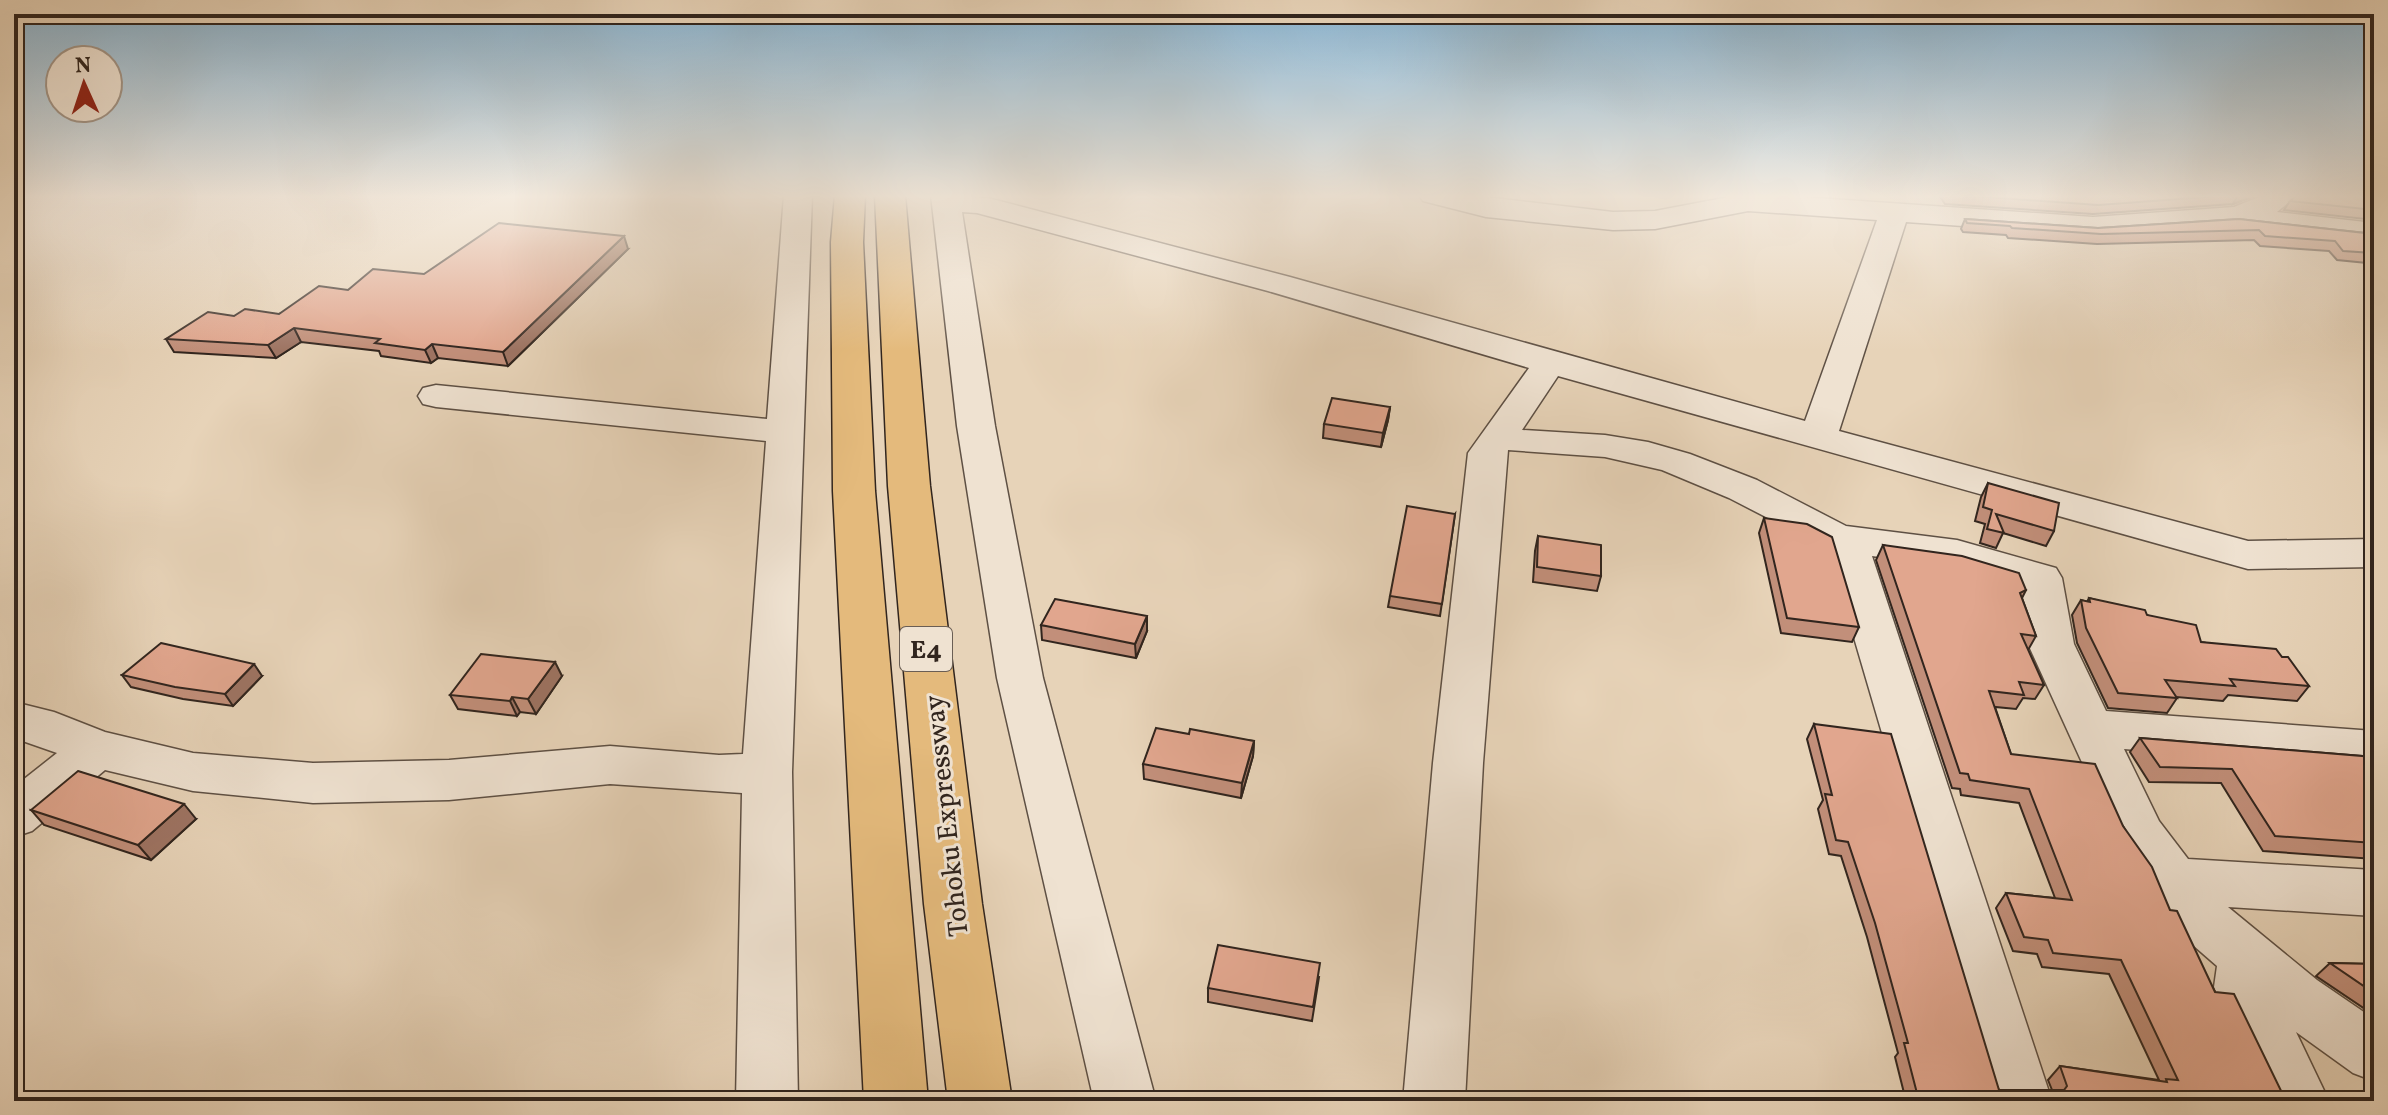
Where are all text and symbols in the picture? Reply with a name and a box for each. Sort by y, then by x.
north arrow [44,44,124,124]
text: N [74,51,92,82]
road number: E4 [900,627,952,671]
street label: Tohoku Expressway [915,693,980,939]

